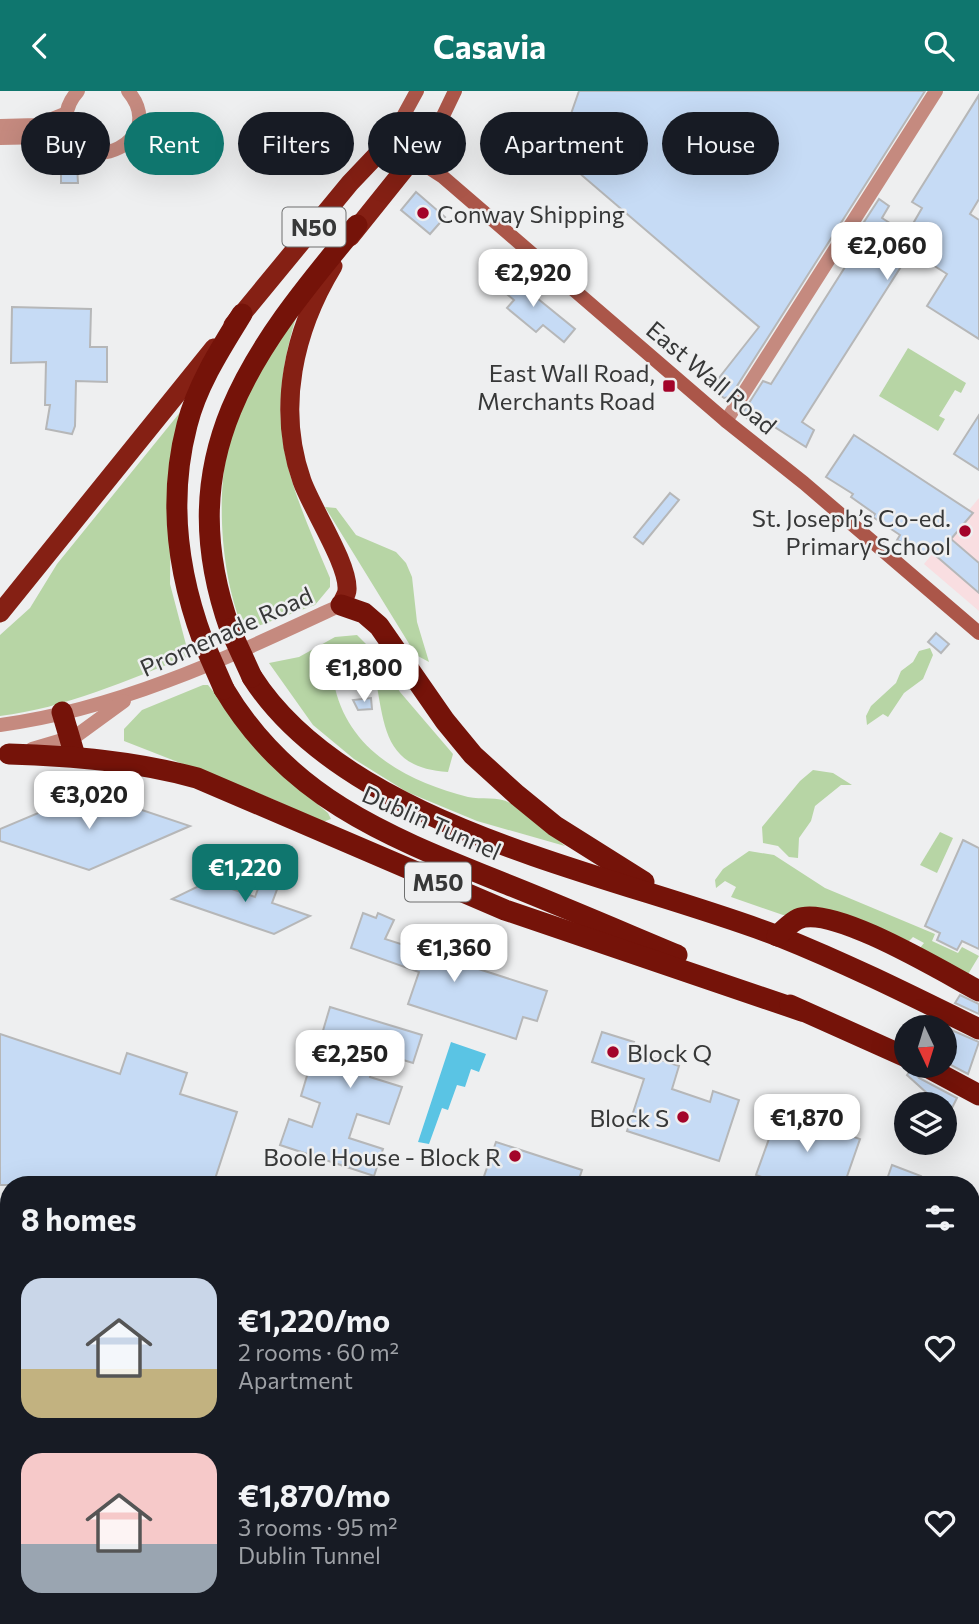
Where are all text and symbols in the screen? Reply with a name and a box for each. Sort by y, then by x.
text: Casavia [433,26,546,66]
icon: back [21,27,59,65]
icon: search [920,27,958,65]
chip: Buy [21,112,110,175]
chip: Rent [124,112,224,175]
chip: Filters [238,112,354,175]
chip: New [368,112,466,175]
chip: Apartment [480,112,648,175]
chip: House [662,112,779,175]
place label: Conway Shipping [437,199,625,228]
marker: Conway Shipping [415,205,431,221]
road number: N50 [282,207,346,246]
pin: €2,060 [830,223,944,282]
text: €2,060 [847,231,927,259]
pin: €2,920 [476,249,590,309]
text: €2,920 [495,258,572,286]
street label: East Wall Road [641,314,783,440]
place label: East Wall Road, Merchants Road [477,358,655,415]
marker: East Wall Road, Merchants Road [661,378,677,394]
place label: St. Joseph’s Co-ed. Primary School [752,503,951,560]
marker: St. Joseph’s Co-ed. Primary School [957,523,973,539]
street label: Promenade Road [135,580,317,682]
pin: €1,800 [307,645,421,704]
text: €1,800 [326,653,402,681]
pin: €3,020 [32,771,146,831]
street label: Dublin Tunnel [358,778,506,866]
text: €3,020 [50,780,128,808]
pin: €1,220 [188,845,302,904]
text: €1,220 [208,853,282,881]
road number: M50 [405,863,471,901]
pin: €1,360 [397,925,511,984]
text: €1,360 [416,933,492,961]
north arrow [894,1015,957,1078]
map controls [894,1015,957,1155]
pin: €2,250 [293,1031,407,1090]
place label: Block Q [627,1038,712,1067]
text: €2,250 [312,1039,388,1067]
marker: Block Q [605,1044,621,1060]
button: layers [894,1092,957,1155]
pin: €1,870 [750,1095,864,1154]
place label: Block S [590,1103,669,1132]
text: €1,870 [770,1103,844,1131]
marker: Block S [675,1109,691,1125]
place label: Boole House - Block R [263,1142,501,1171]
marker: Boole House - Block R [507,1148,523,1164]
icon: filters [921,1199,959,1237]
text: 8 homes [21,1200,137,1237]
text: €1,220/mo [238,1301,390,1338]
icon: home [77,1306,161,1390]
icon: heart [921,1329,959,1367]
text: 2 rooms · 60 m² [238,1338,399,1366]
text: Apartment [238,1366,353,1394]
text: €1,870/mo [238,1476,390,1513]
icon: home [77,1481,161,1565]
icon: heart [921,1504,959,1542]
text: 3 rooms · 95 m² [238,1513,397,1541]
text: Dublin Tunnel [238,1541,381,1569]

